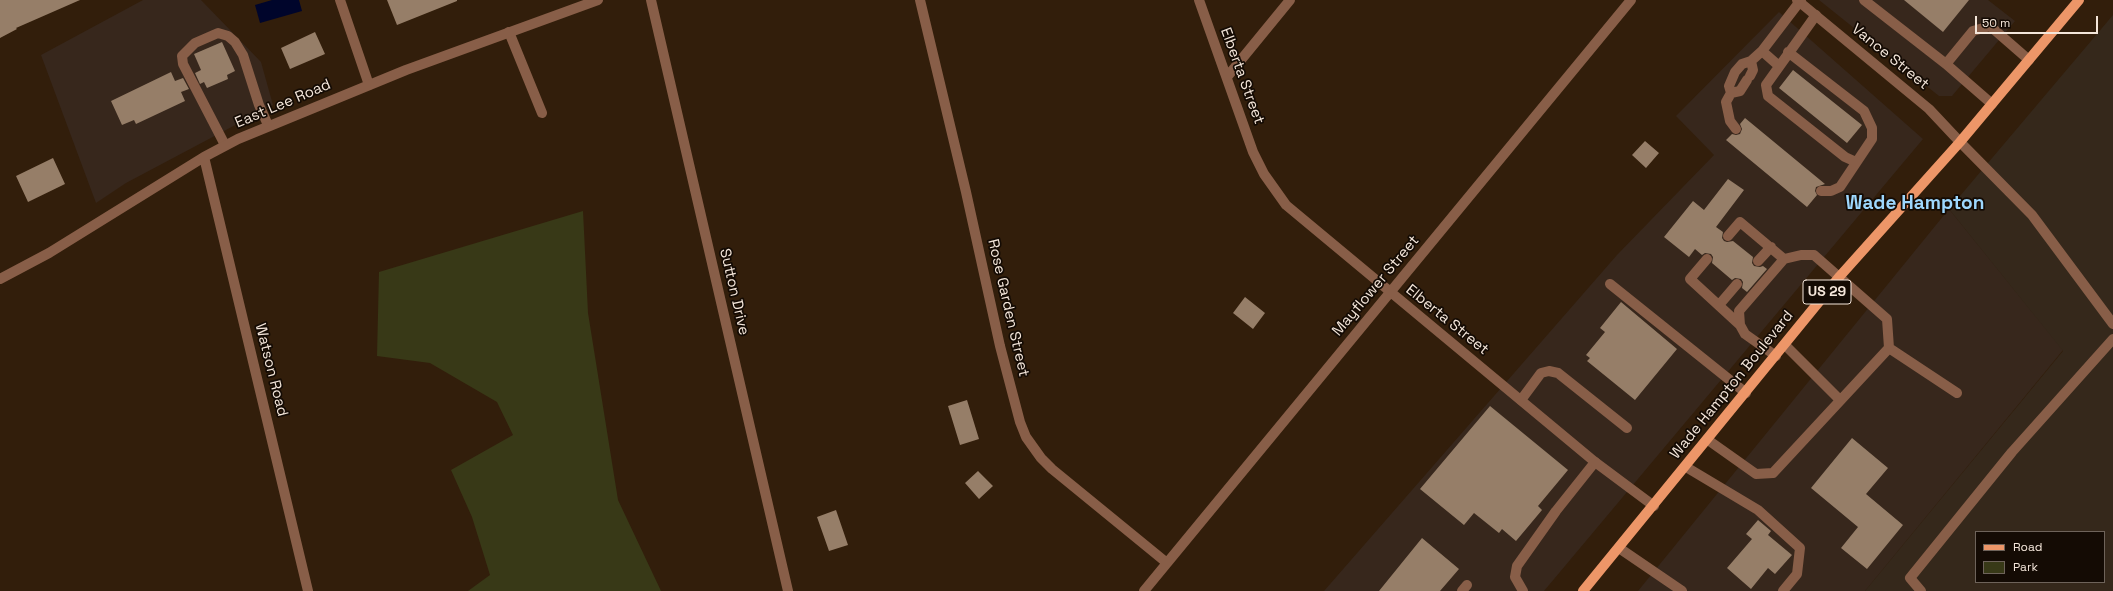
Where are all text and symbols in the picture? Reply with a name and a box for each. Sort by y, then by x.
scale bar [1977,8,2100,34]
text: 50 m [1982,15,2010,31]
street label: Vance Street [1848,20,1932,94]
street label: Elberta Street [1216,25,1268,127]
street label: East Lee Road [233,76,333,132]
district label: Wade Hampton [1846,193,1984,215]
street label: Mayflower Street [1329,232,1423,340]
street label: Rose Garden Street [983,237,1033,379]
street label: Sutton Drive [715,247,753,337]
road number: US 29 [1803,280,1851,304]
street label: Elberta Street [1402,281,1492,359]
street label: Wade Hampton Boulevard [1667,307,1797,463]
street label: Watson Road [251,322,291,418]
legend [1975,531,2105,583]
text: Road [2013,539,2042,555]
text: Park [2013,559,2038,575]

